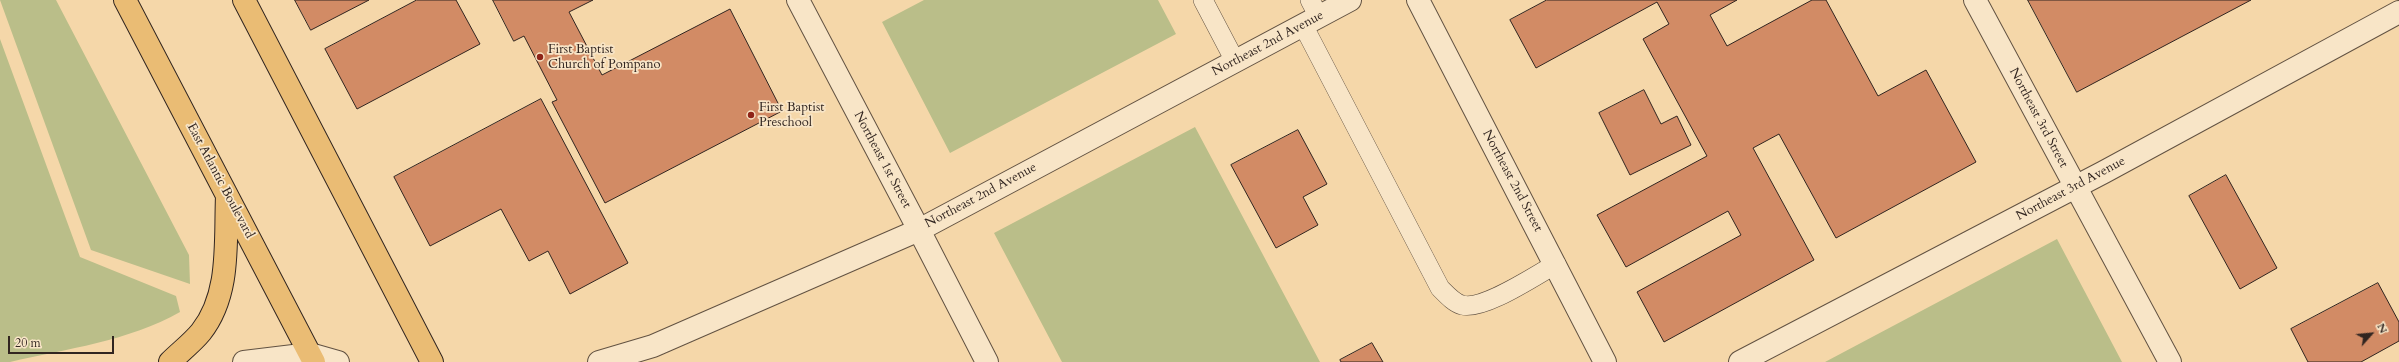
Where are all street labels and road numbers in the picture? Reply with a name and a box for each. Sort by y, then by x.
street label: Northeast 2nd Avenue [1210,8,1326,80]
street label: Northeast 3rd Street [2005,65,2071,171]
street label: Northeast 1st Street [850,109,914,211]
street label: East Atlantic Boulevard [183,121,257,241]
street label: Northeast 2nd Street [1479,127,1545,235]
street label: Northeast 3rd Avenue [2014,154,2128,224]
street label: Northeast 2nd Avenue [923,160,1039,232]

